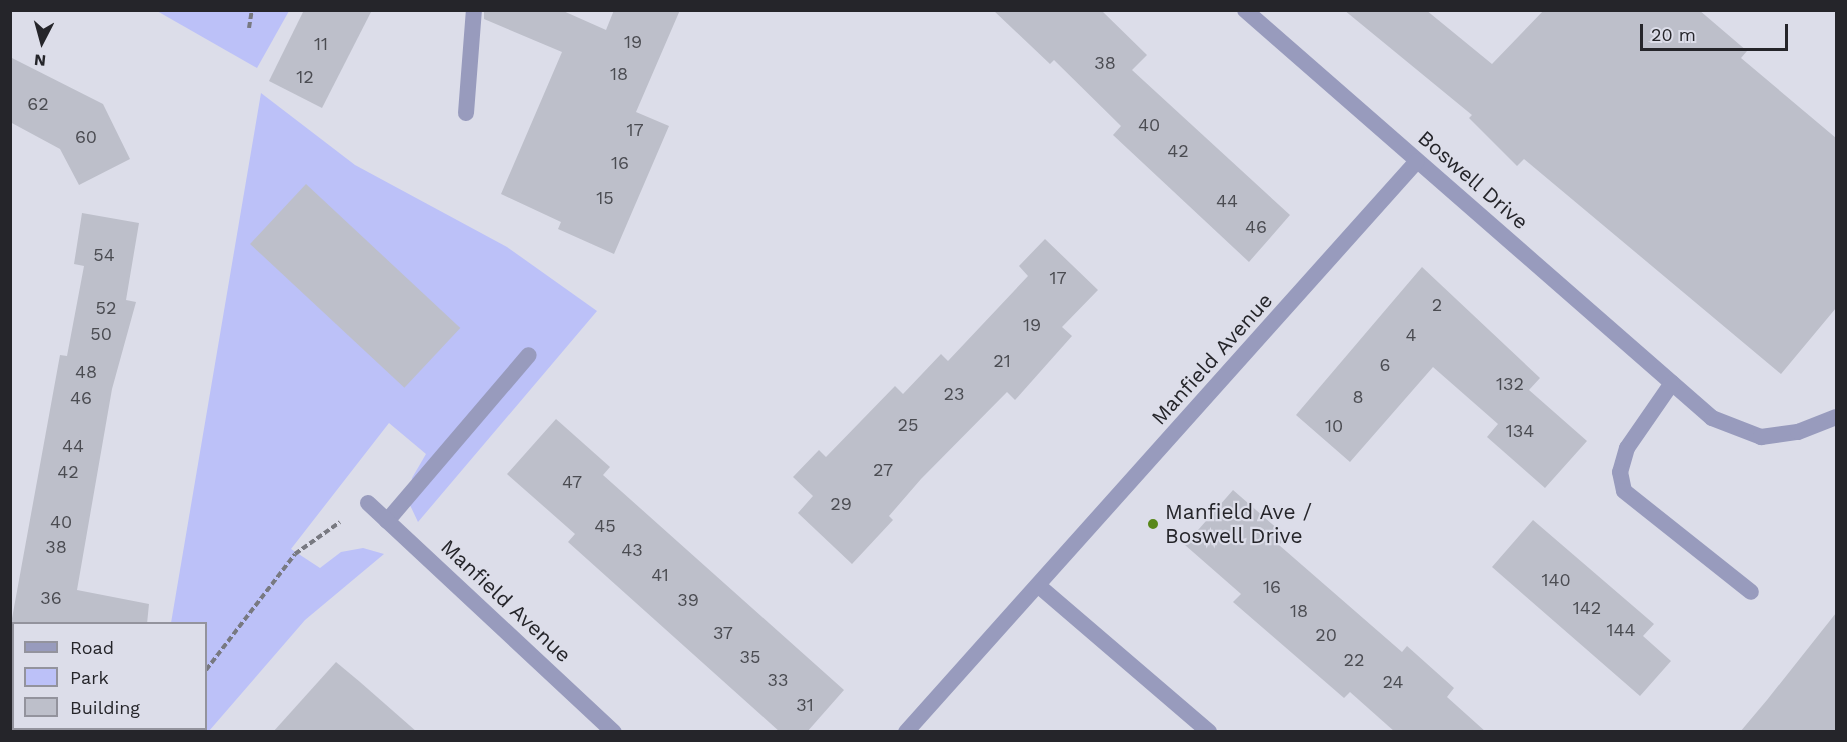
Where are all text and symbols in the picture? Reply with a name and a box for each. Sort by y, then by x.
north arrow [12,12,72,72]
scale bar [1643,12,1792,50]
text: 20 m [1651,24,1696,45]
house number: 19 [624,31,642,53]
house number: 11 [314,33,328,55]
text: N [33,50,47,70]
house number: 38 [1094,52,1116,74]
house number: 18 [610,63,628,85]
house number: 12 [296,66,314,88]
house number: 62 [27,93,49,115]
house number: 40 [1138,114,1160,136]
house number: 17 [626,119,644,141]
street label: Boswell Drive [1413,125,1533,235]
house number: 60 [75,126,97,148]
house number: 42 [1167,140,1189,162]
house number: 16 [611,152,629,174]
house number: 15 [596,187,614,209]
house number: 44 [1216,190,1238,212]
house number: 46 [1245,216,1267,238]
house number: 54 [93,244,115,266]
house number: 17 [1049,267,1067,289]
street label: Manfield Avenue [1146,288,1278,430]
house number: 2 [1432,294,1442,316]
house number: 52 [96,297,116,319]
house number: 19 [1023,314,1041,336]
house number: 50 [90,323,112,345]
house number: 4 [1406,324,1416,346]
house number: 21 [993,350,1011,372]
house number: 6 [1380,354,1390,376]
house number: 48 [75,361,97,383]
house number: 132 [1496,373,1524,395]
house number: 23 [944,383,964,405]
house number: 8 [1352,386,1364,408]
house number: 46 [70,387,92,409]
house number: 25 [898,414,918,436]
house number: 10 [1325,415,1343,437]
house number: 134 [1506,420,1534,442]
house number: 44 [62,435,84,457]
house number: 27 [873,459,893,481]
house number: 42 [57,461,79,483]
house number: 47 [562,471,582,493]
house number: 29 [830,493,852,515]
place label: Manfield Ave / Boswell Drive [1165,499,1313,549]
house number: 40 [50,511,72,533]
house number: 45 [594,515,616,537]
marker: Manfield Ave / Boswell Drive [1146,517,1160,531]
street label: Manfield Avenue [435,534,577,668]
house number: 38 [45,536,67,558]
house number: 43 [621,539,643,561]
house number: 41 [651,564,669,586]
house number: 140 [1541,569,1571,591]
house number: 16 [1263,576,1281,598]
house number: 36 [40,587,62,609]
house number: 39 [677,589,699,611]
house number: 142 [1573,597,1601,619]
house number: 18 [1290,600,1308,622]
house number: 144 [1606,619,1636,641]
legend [12,622,207,730]
house number: 37 [713,622,733,644]
house number: 20 [1315,624,1337,646]
text: Road [70,637,114,658]
house number: 35 [740,646,760,668]
house number: 22 [1344,649,1364,671]
text: Park [70,667,109,688]
house number: 33 [768,669,788,691]
house number: 24 [1383,671,1403,693]
house number: 31 [796,694,814,716]
text: Building [70,697,140,718]

